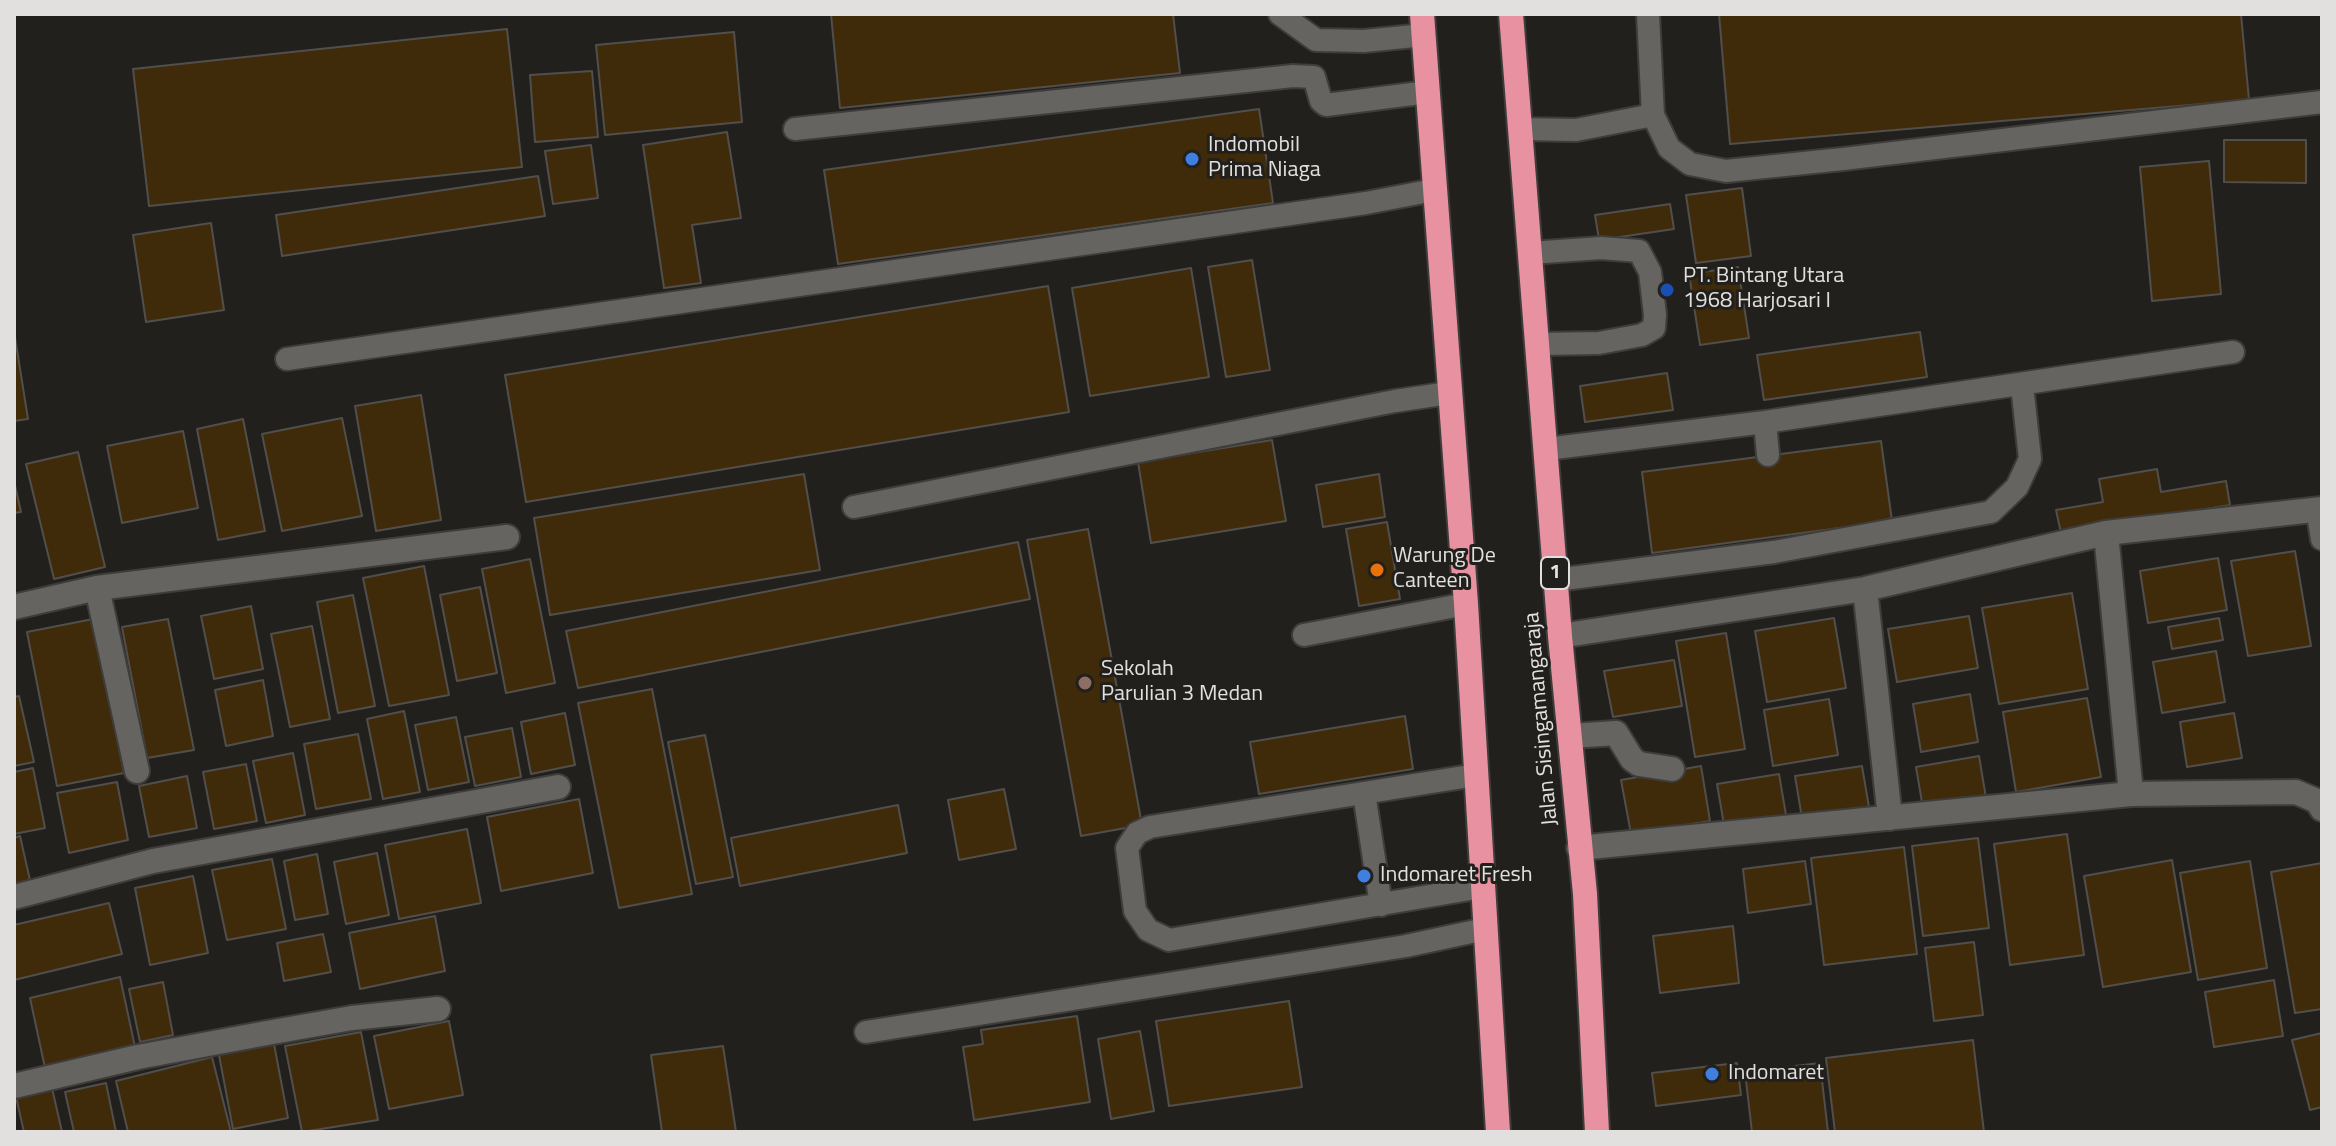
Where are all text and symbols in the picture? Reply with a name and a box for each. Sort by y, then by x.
place label: Indomobil Prima Niaga [1208,133,1321,184]
marker: Indomobil Prima Niaga [1183,150,1201,168]
place label: PT. Bintang Utara 1968 Harjosari I [1683,264,1844,316]
marker: PT. Bintang Utara 1968 Harjosari I [1658,281,1676,299]
place label: Warung De Canteen [1393,544,1496,596]
road number: 1 [1541,557,1569,589]
marker: Warung De Canteen [1368,561,1386,579]
street label: Jalan Sisingamangaraja [1520,611,1564,827]
place label: Sekolah Parulian 3 Medan [1101,657,1263,708]
marker: Sekolah Parulian 3 Medan [1076,674,1094,692]
place label: Indomaret Fresh [1380,863,1533,889]
marker: Indomaret Fresh [1355,867,1373,885]
place label: Indomaret [1728,1061,1824,1087]
marker: Indomaret [1703,1065,1721,1083]

